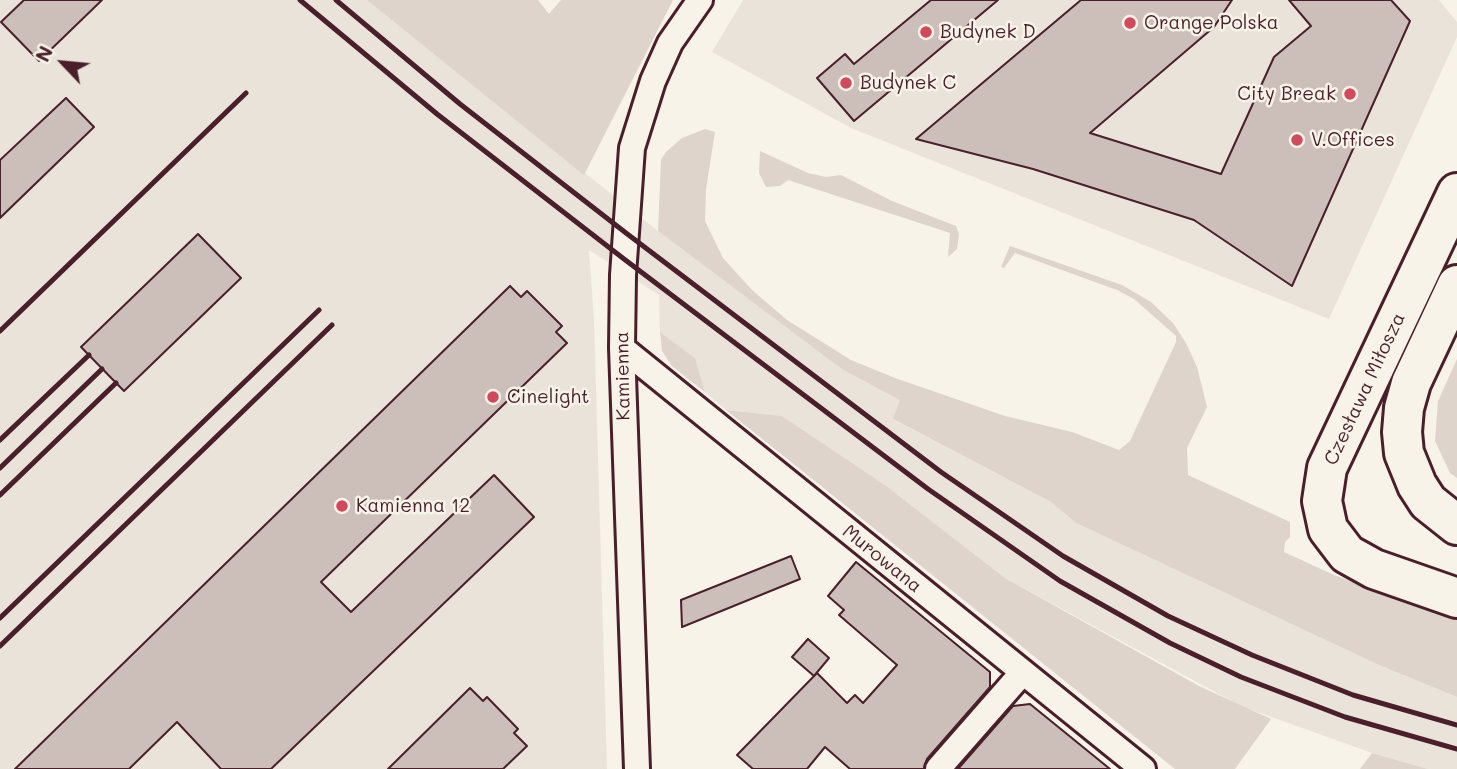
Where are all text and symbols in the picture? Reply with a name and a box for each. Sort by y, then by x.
place label: Orange Polska [1144,12,1279,34]
marker: Orange Polska [1122,15,1138,31]
place label: Budynek D [940,21,1036,43]
marker: Budynek D [918,24,934,40]
north arrow [28,28,98,98]
text: N [29,42,58,66]
place label: Budynek C [860,72,956,94]
marker: Budynek C [838,75,854,91]
place label: City Break [1237,83,1336,105]
marker: City Break [1342,86,1358,102]
place label: V.Offices [1311,129,1395,151]
marker: V.Offices [1289,132,1305,148]
street label: Czesława Miłosza [1320,309,1410,469]
street label: Kamienna [611,331,635,421]
place label: Cinelight [507,386,589,408]
marker: Cinelight [485,389,501,405]
place label: Kamienna 12 [356,495,470,517]
marker: Kamienna 12 [334,498,350,514]
street label: Murowana [838,520,926,598]

